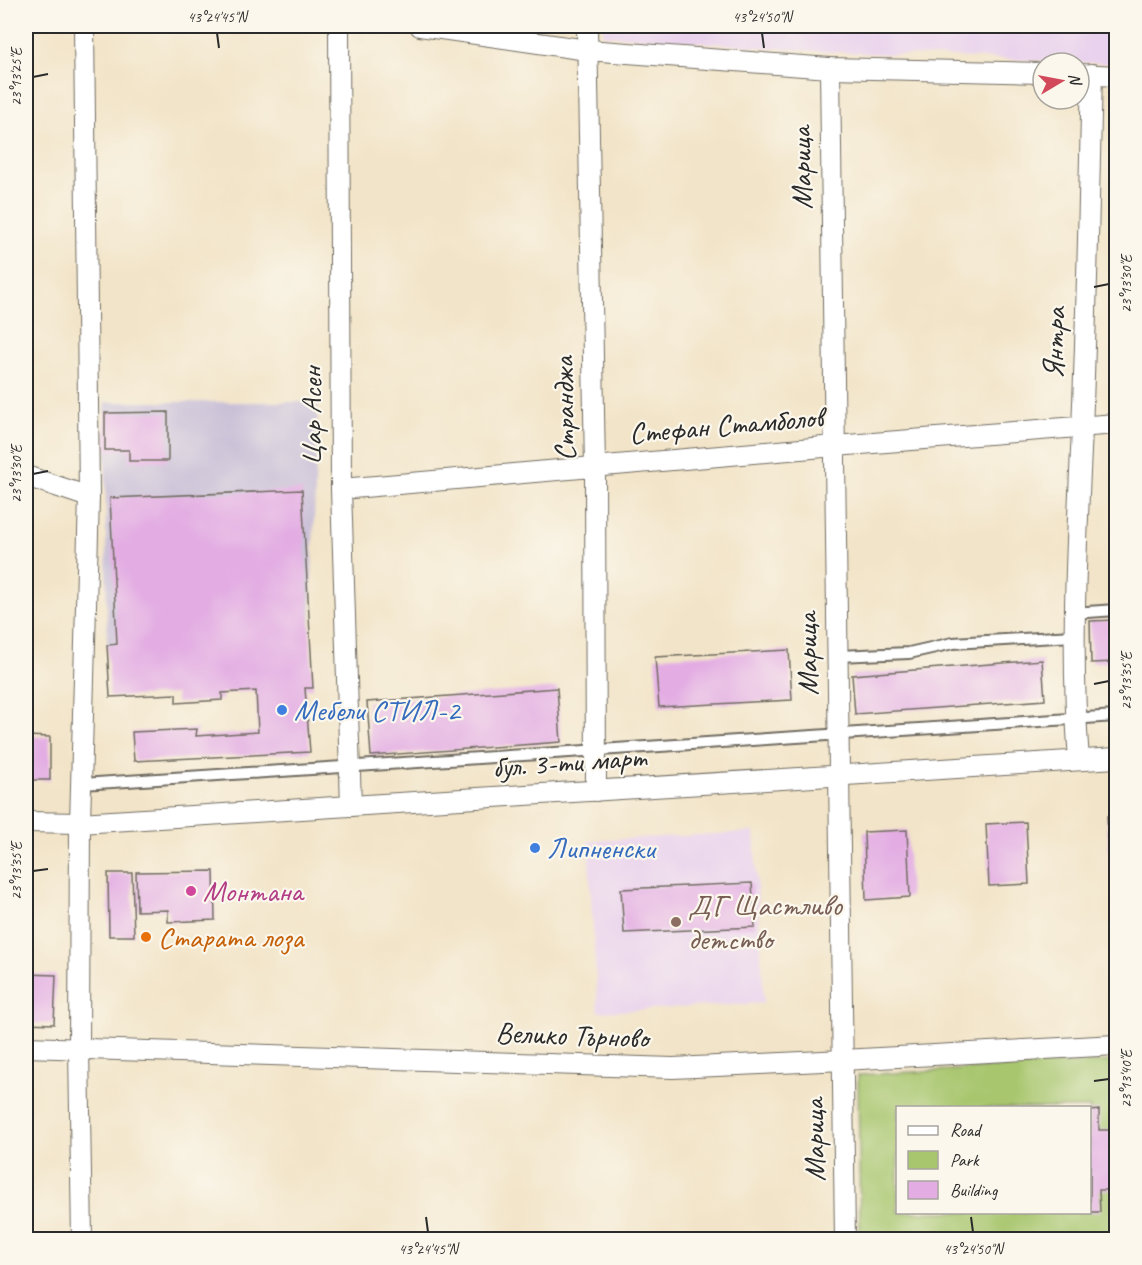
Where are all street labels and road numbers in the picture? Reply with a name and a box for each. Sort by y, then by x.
street label: Марица [781,124,821,210]
street label: Янтра [1034,305,1074,379]
street label: Странджа [544,354,584,462]
street label: Цар Асен [292,364,330,465]
street label: Стефан Стамболов [627,397,830,452]
street label: Марица [787,610,827,696]
street label: бул. 3-ти март [491,737,650,786]
street label: Велико Търново [495,1013,652,1057]
street label: Марица [794,1096,834,1182]

